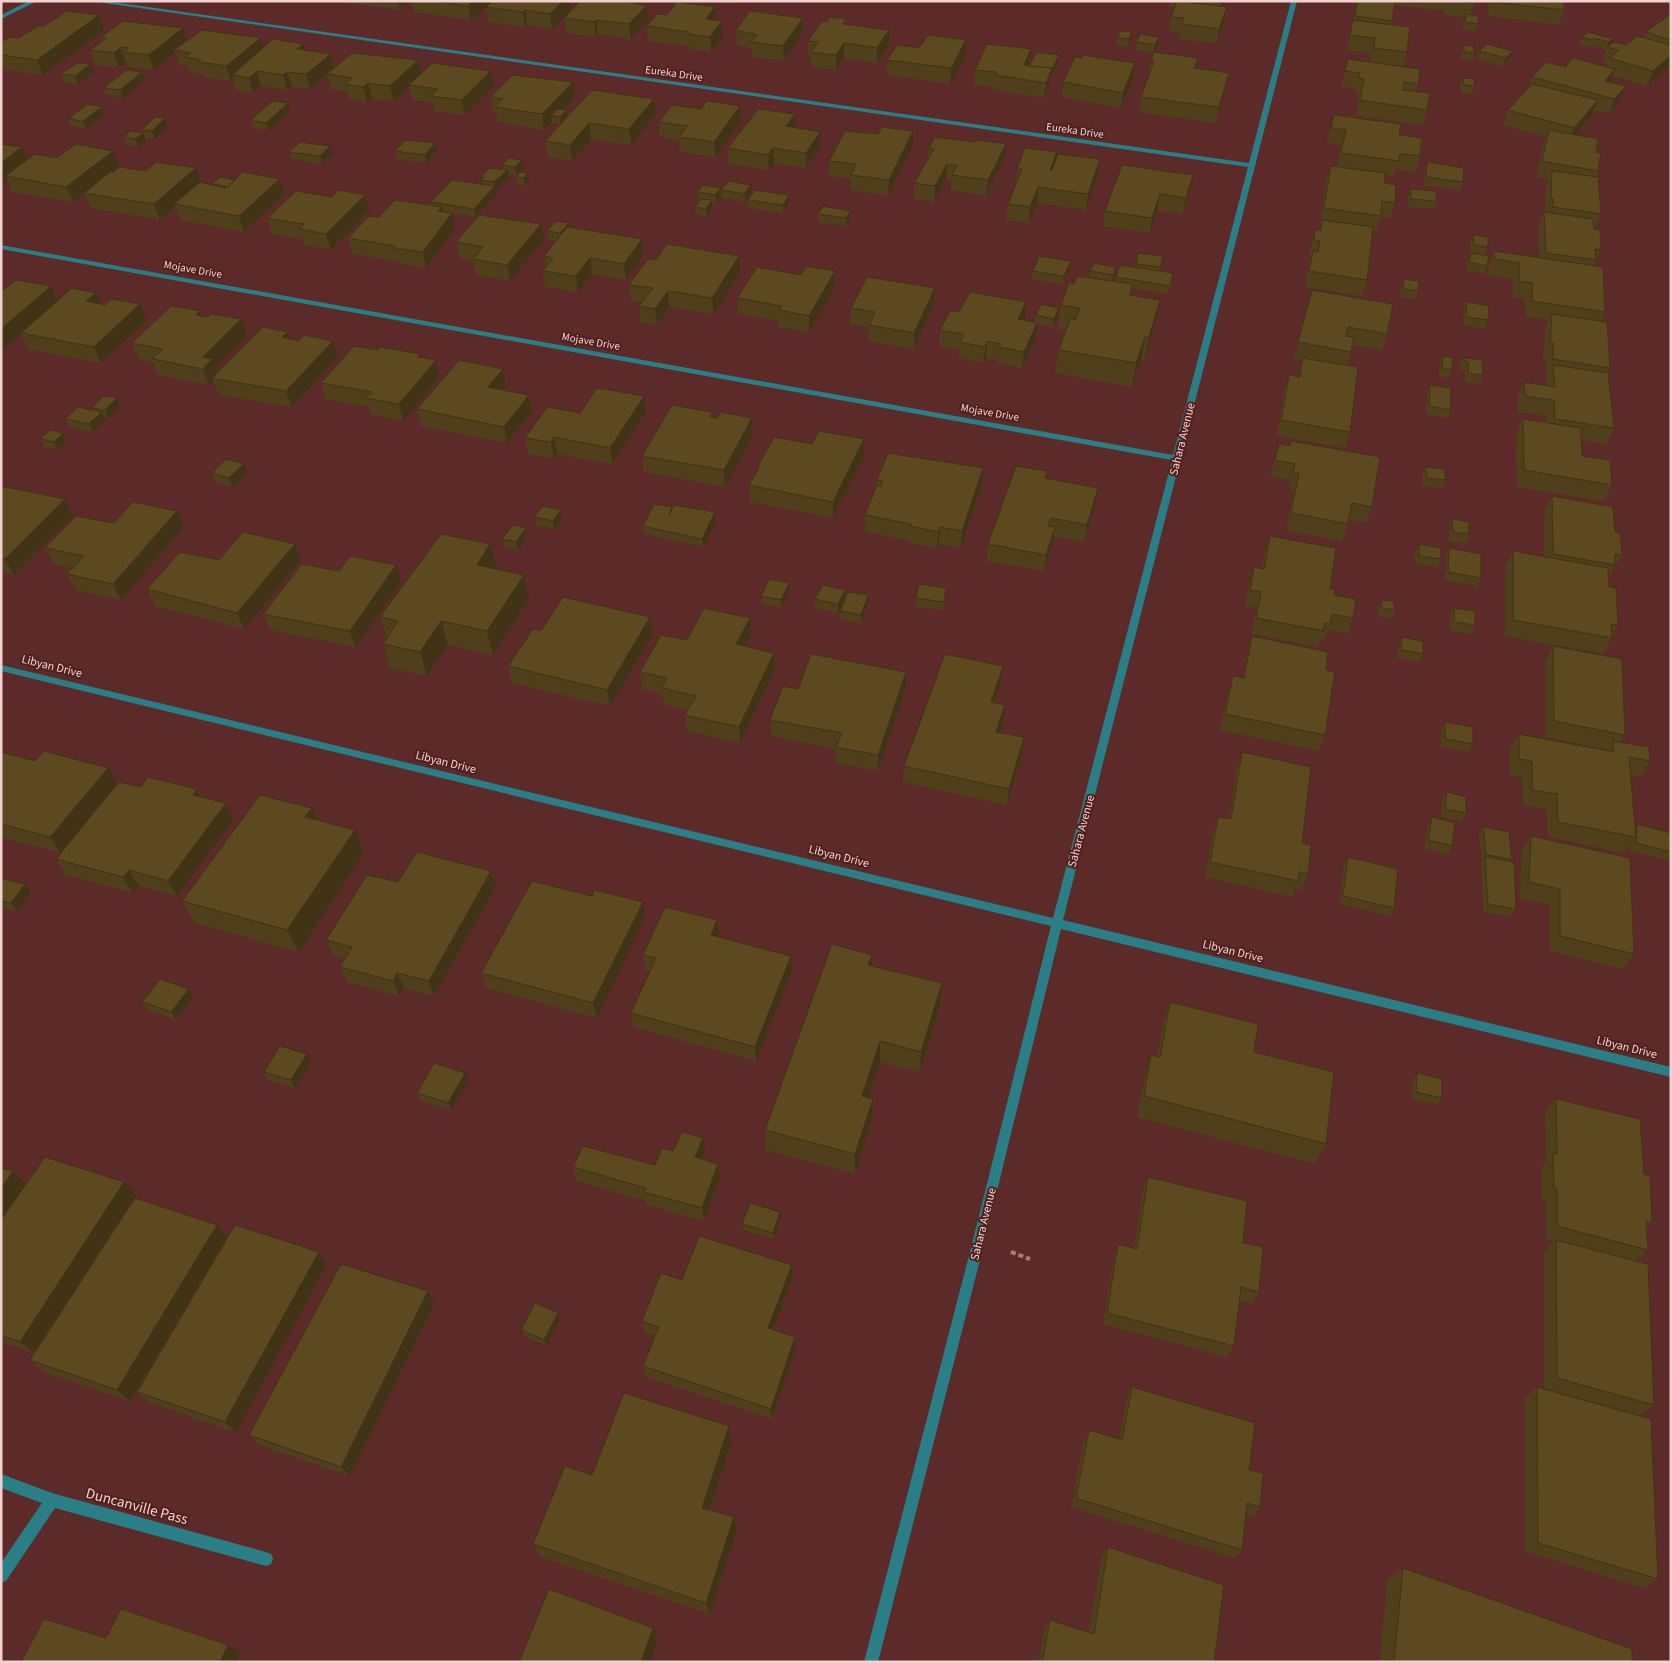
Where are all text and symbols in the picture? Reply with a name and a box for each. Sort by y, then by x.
street label: Eureka Drive [644,62,704,85]
street label: Eureka Drive [1045,119,1105,142]
street label: Mojave Drive [163,257,224,282]
street label: Mojave Drive [561,329,622,354]
street label: Mojave Drive [960,400,1021,425]
street label: Sahara Avenue [1165,401,1200,477]
street label: Libyan Drive [20,651,84,682]
street label: Libyan Drive [414,747,478,778]
street label: Sahara Avenue [1064,793,1099,869]
street label: Libyan Drive [807,841,871,872]
street label: Libyan Drive [1201,936,1265,967]
street label: Libyan Drive [1595,1032,1659,1063]
street label: Sahara Avenue [966,1186,1001,1262]
street label: Duncanville Pass [84,1483,190,1530]

